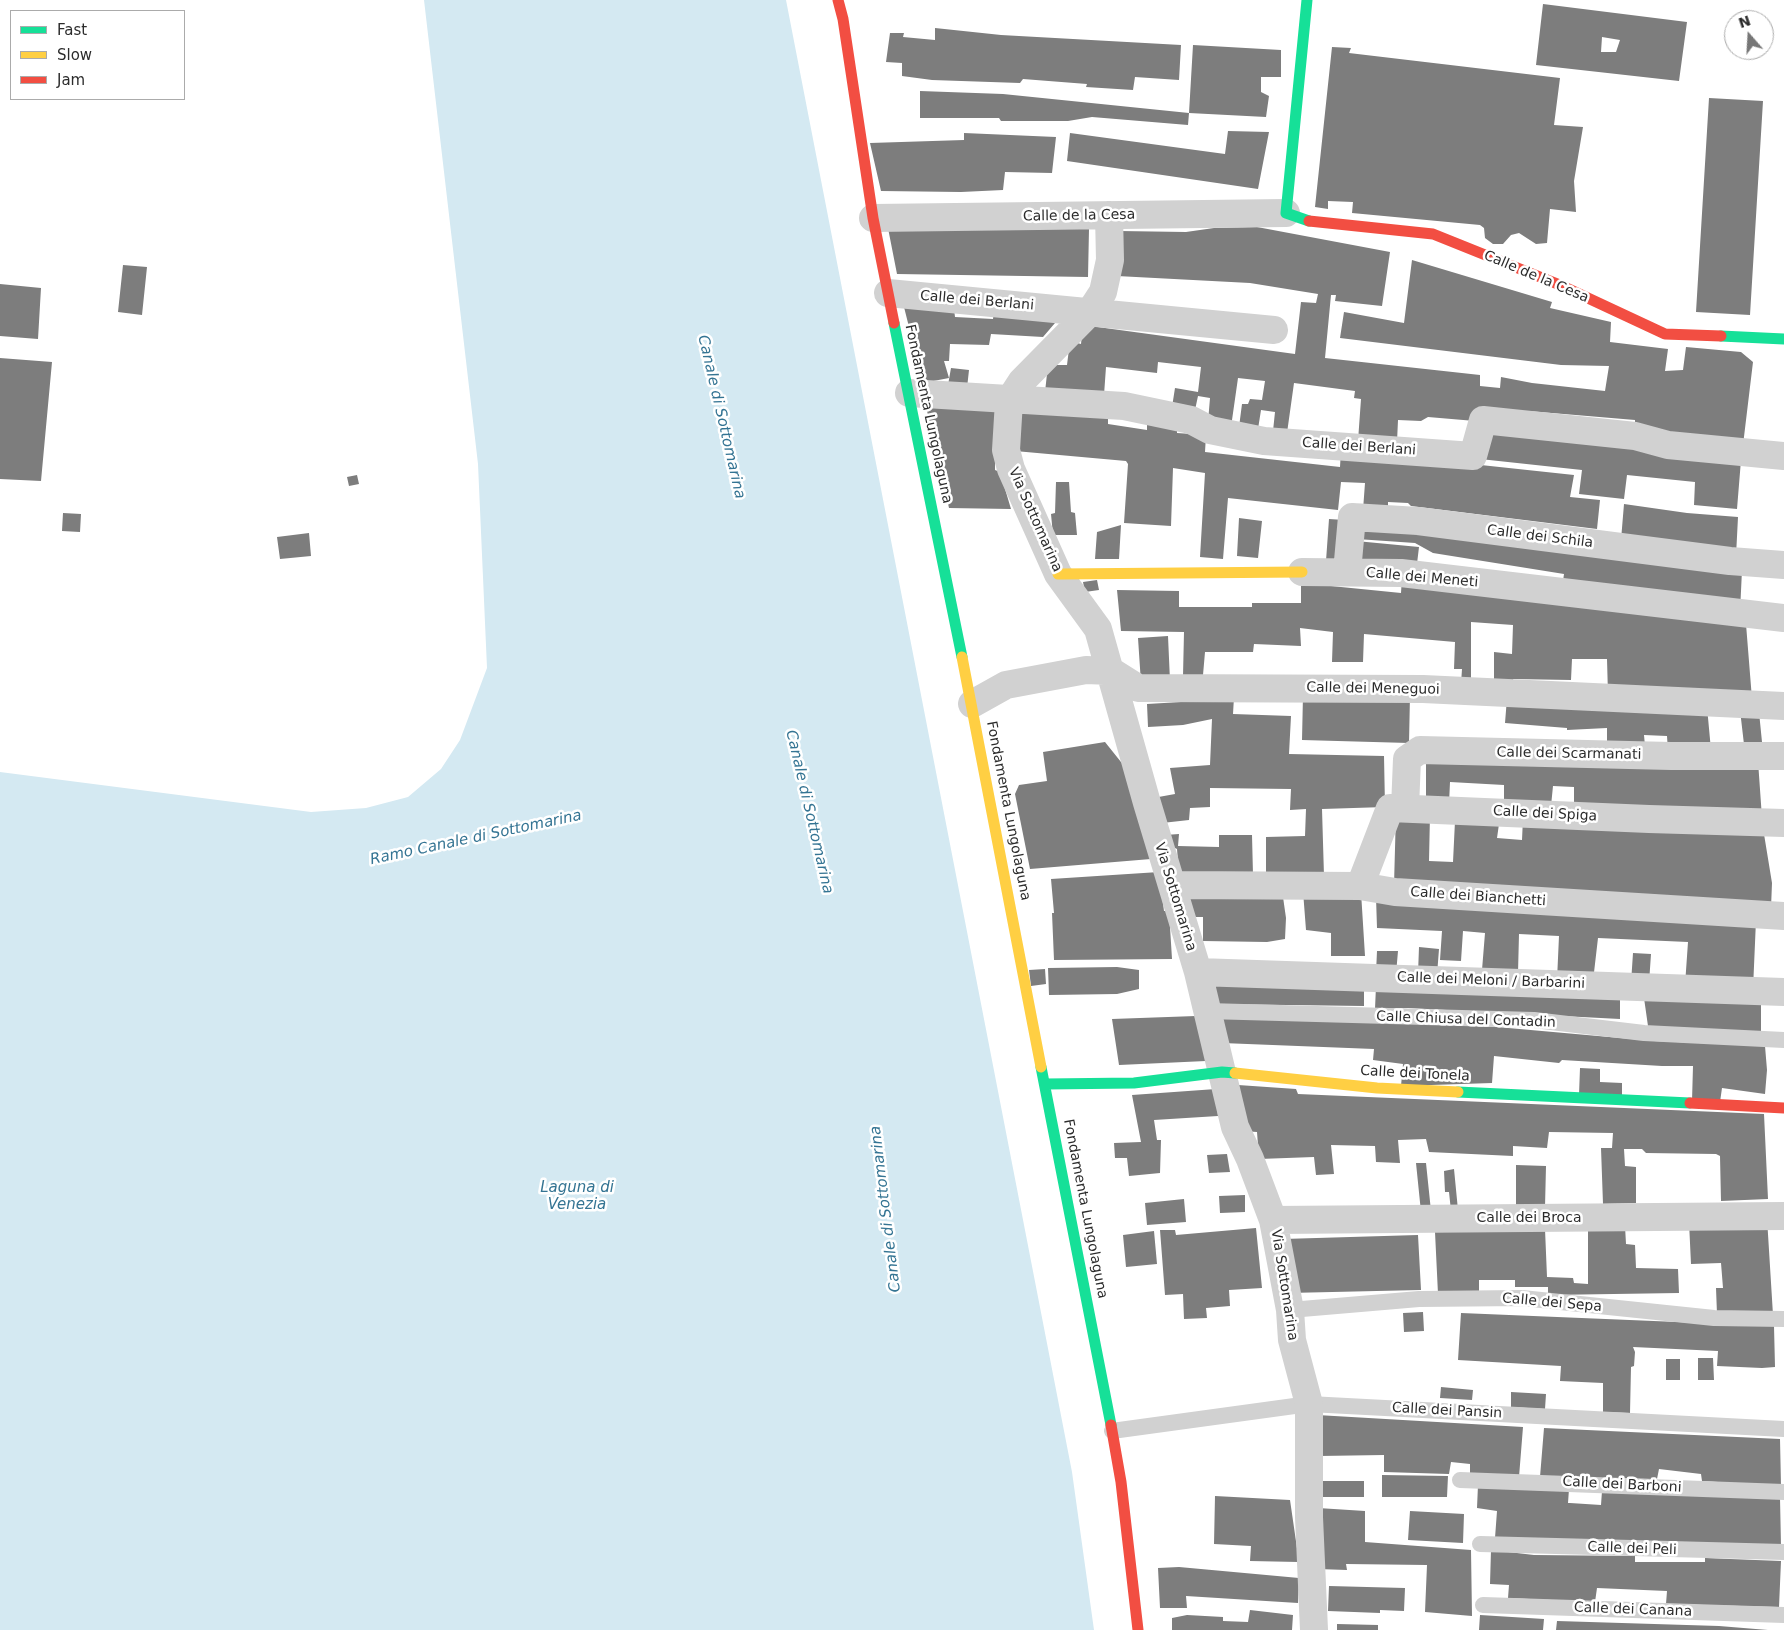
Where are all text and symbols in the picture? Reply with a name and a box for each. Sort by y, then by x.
legend [10,10,185,100]
north arrow [1724,10,1774,60]
text: N [1736,12,1753,31]
text: Fast [57,21,87,39]
text: Slow [57,46,92,64]
text: Jam [57,71,85,89]
street label: Calle de la Cesa [1023,207,1135,225]
street label: Calle de la Cesa [1481,247,1591,307]
street label: Calle dei Berlani [919,288,1035,314]
street label: Fondamenta Lungolaguna [901,323,955,505]
water label: Canale di Sottomarina [693,333,749,501]
street label: Calle dei Berlani [1301,435,1417,459]
street label: Via Sottomarina [1004,465,1066,575]
street label: Calle dei Schila [1486,522,1594,552]
street label: Calle dei Meneti [1365,565,1479,591]
street label: Calle dei Meneguoi [1306,679,1440,699]
street label: Fondamenta Lungolaguna [982,720,1034,902]
water label: Canale di Sottomarina [781,728,837,896]
street label: Calle dei Scarmanati [1496,744,1642,764]
street label: Calle dei Spiga [1493,803,1597,825]
water label: Ramo Canale di Sottomarina [369,807,583,869]
street label: Via Sottomarina [1151,841,1199,953]
street label: Calle dei Bianchetti [1410,884,1546,910]
street label: Calle dei Meloni / Barbarini [1397,969,1585,993]
street label: Calle Chiusa del Contadin [1376,1008,1556,1032]
street label: Calle dei Tonela [1360,1063,1470,1085]
street label: Fondamenta Lungolaguna [1059,1118,1111,1300]
water label: Canale di Sottomarina [867,1125,905,1293]
water label: Laguna di Venezia [540,1179,614,1214]
street label: Calle dei Broca [1477,1210,1581,1226]
street label: Via Sottomarina [1267,1228,1301,1342]
street label: Calle dei Sepa [1501,1290,1603,1316]
street label: Calle dei Pansin [1391,1400,1503,1422]
street label: Calle dei Barboni [1562,1473,1682,1497]
street label: Calle dei Peli [1587,1539,1677,1559]
street label: Calle dei Canana [1574,1600,1692,1620]

